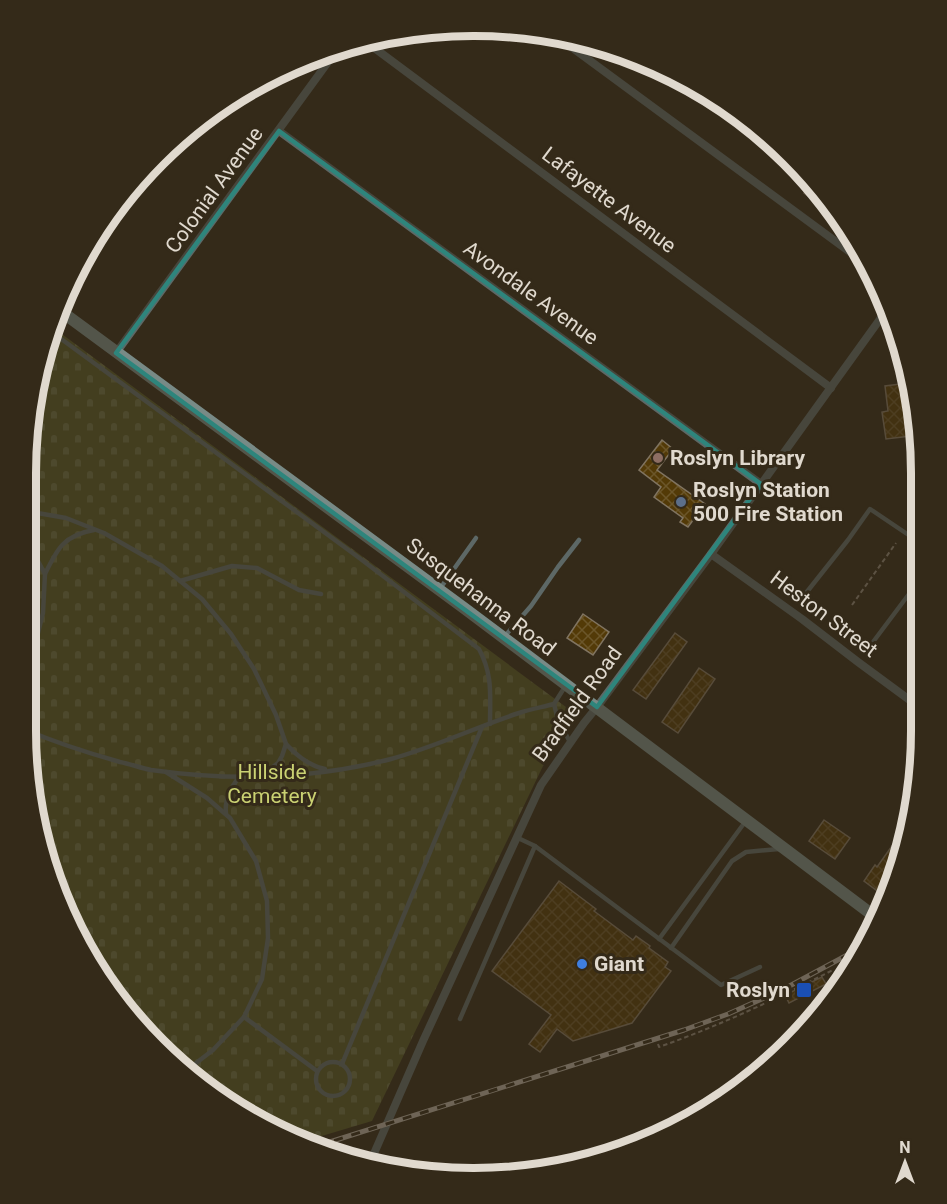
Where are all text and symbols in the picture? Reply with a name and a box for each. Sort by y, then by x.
street label: Colonial Avenue [160,122,268,258]
street label: Lafayette Avenue [537,142,681,258]
street label: Avondale Avenue [459,236,603,350]
place label: Roslyn Library [670,446,805,470]
marker: Roslyn Library [651,451,665,465]
place label: Roslyn Station 500 Fire Station [693,478,843,526]
marker: Roslyn Station 500 Fire Station [674,495,688,509]
street label: Susquehanna Road [402,533,560,661]
street label: Heston Street [766,566,882,662]
street label: Bradfield Road [527,642,627,766]
park label: Hillside Cemetery [227,760,317,808]
place label: Giant [594,952,644,976]
marker: Giant [575,957,589,971]
place label: Roslyn [726,978,790,1002]
marker: Roslyn [795,981,813,999]
north arrow [875,1132,935,1192]
text: N [899,1138,911,1157]

